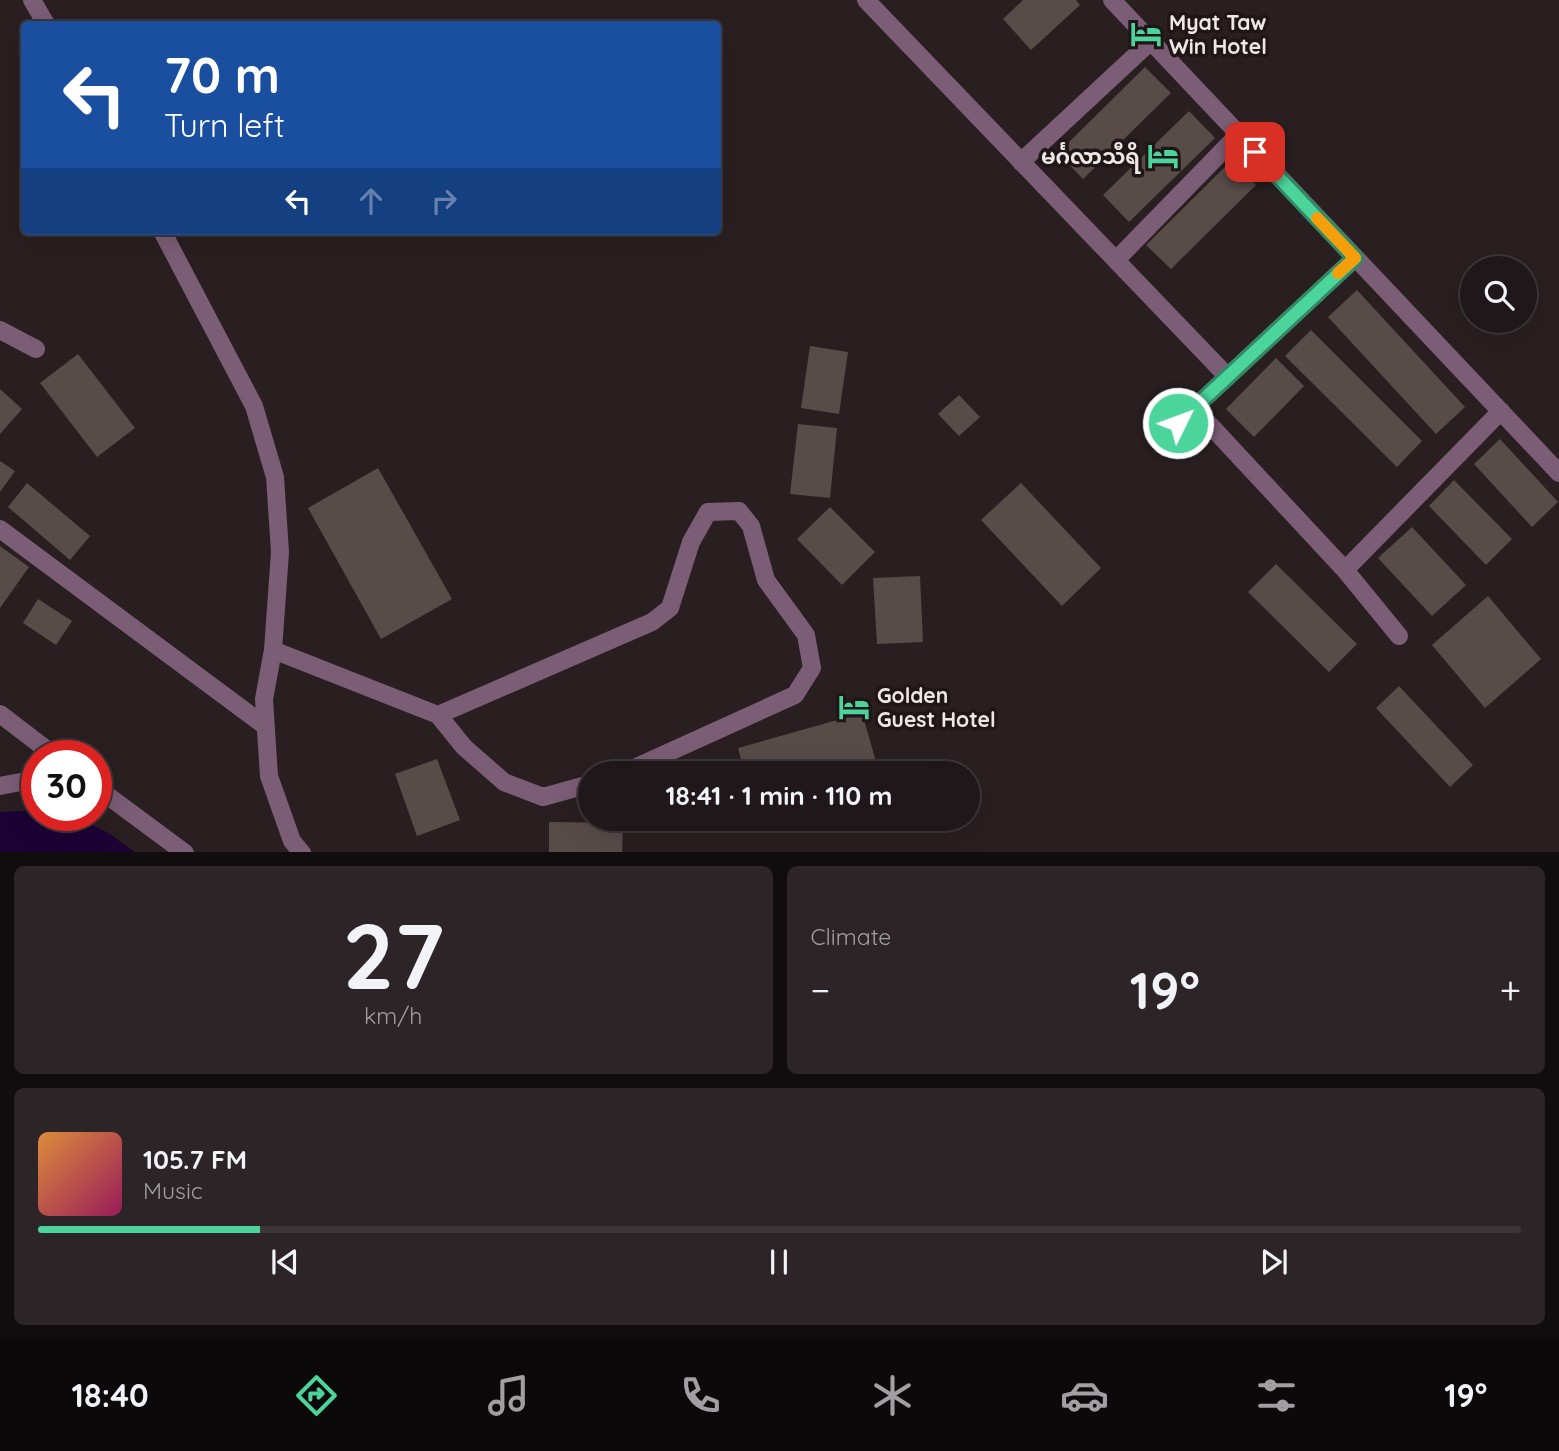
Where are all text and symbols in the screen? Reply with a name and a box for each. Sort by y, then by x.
place label: Myat Taw Win Hotel [1169,9,1267,59]
hotel icon: Myat Taw Win Hotel [1129,17,1163,51]
text: 70 m [164,44,280,105]
icon: left [49,49,140,140]
text: Turn left [164,105,285,145]
pin [1225,122,1285,182]
icon: arrive [1236,133,1274,171]
hotel icon: မင်္ဂလာသီရိ [1146,139,1180,173]
place label: မင်္ဂလာသီရိ [1041,141,1141,174]
icon: left [279,182,317,220]
icon: ahead [352,182,390,220]
icon: right [425,182,463,220]
map controls [1460,256,1537,333]
button: search [1460,256,1537,333]
position arrow [1141,386,1215,460]
place label: Golden Guest Hotel [877,682,996,732]
hotel icon: Golden Guest Hotel [837,690,871,724]
speed limit sign: 30 [21,740,112,831]
text: 18:41 · 1 min · 110 m [665,779,893,812]
text: 27 [342,898,444,1012]
text: Climate [811,922,891,951]
text: 19° [1130,957,1200,1022]
text: − [811,966,830,1014]
text: + [1500,966,1521,1014]
text: km/h [364,1001,422,1030]
text: 105.7 FM [143,1143,247,1176]
text: Music [143,1176,203,1205]
icon: previous [266,1243,304,1281]
icon: pause [760,1243,798,1281]
icon: next [1255,1243,1293,1281]
icon: directions [292,1371,341,1420]
icon: music [484,1371,533,1420]
icon: phone [676,1371,725,1420]
icon: climate [868,1371,917,1420]
icon: car [1060,1371,1109,1420]
icon: filters [1252,1371,1301,1420]
text: 18:40 [72,1375,149,1415]
text: 19° [1444,1375,1487,1415]

